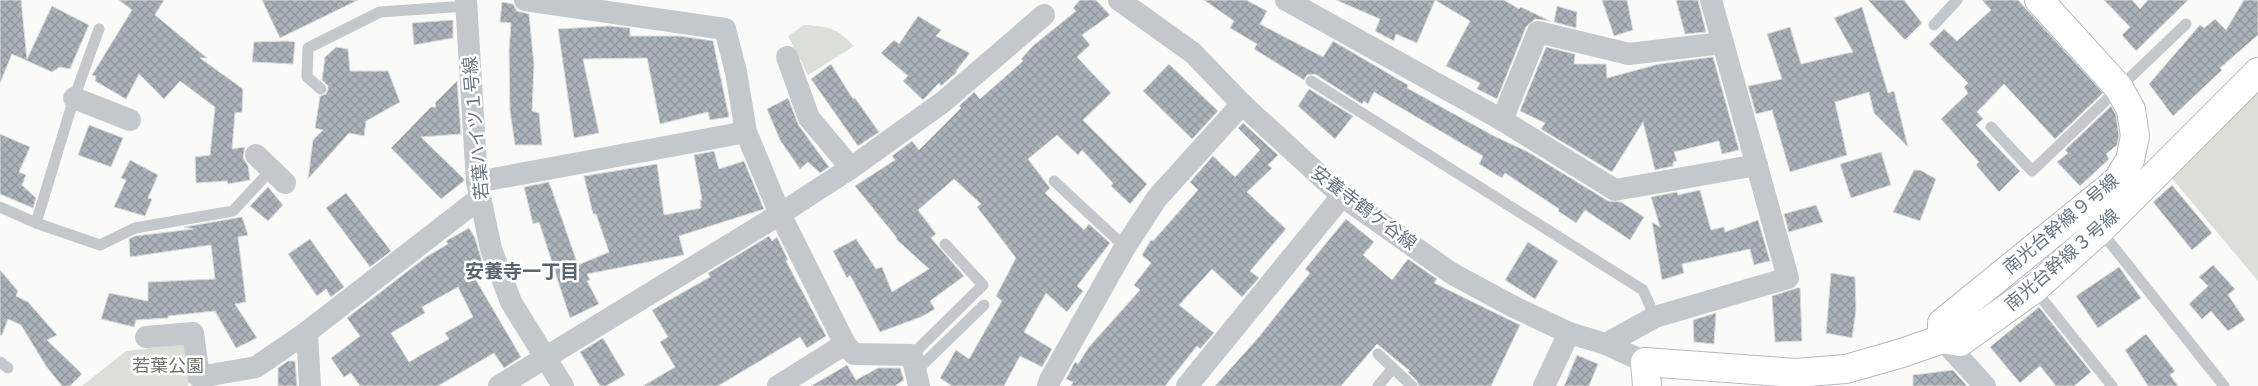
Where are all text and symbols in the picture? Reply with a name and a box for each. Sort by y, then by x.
street label: 若葉ハイツ１号線 [459,55,493,201]
street label: 安養寺鶴ケ谷線 [1307,161,1421,255]
street label: 南光台幹線９号線 [1999,169,2123,279]
street label: 南光台幹線３号線 [2000,204,2124,316]
district label: 安養寺一丁目 [465,260,579,283]
park label: 若葉公園 [132,355,204,377]

